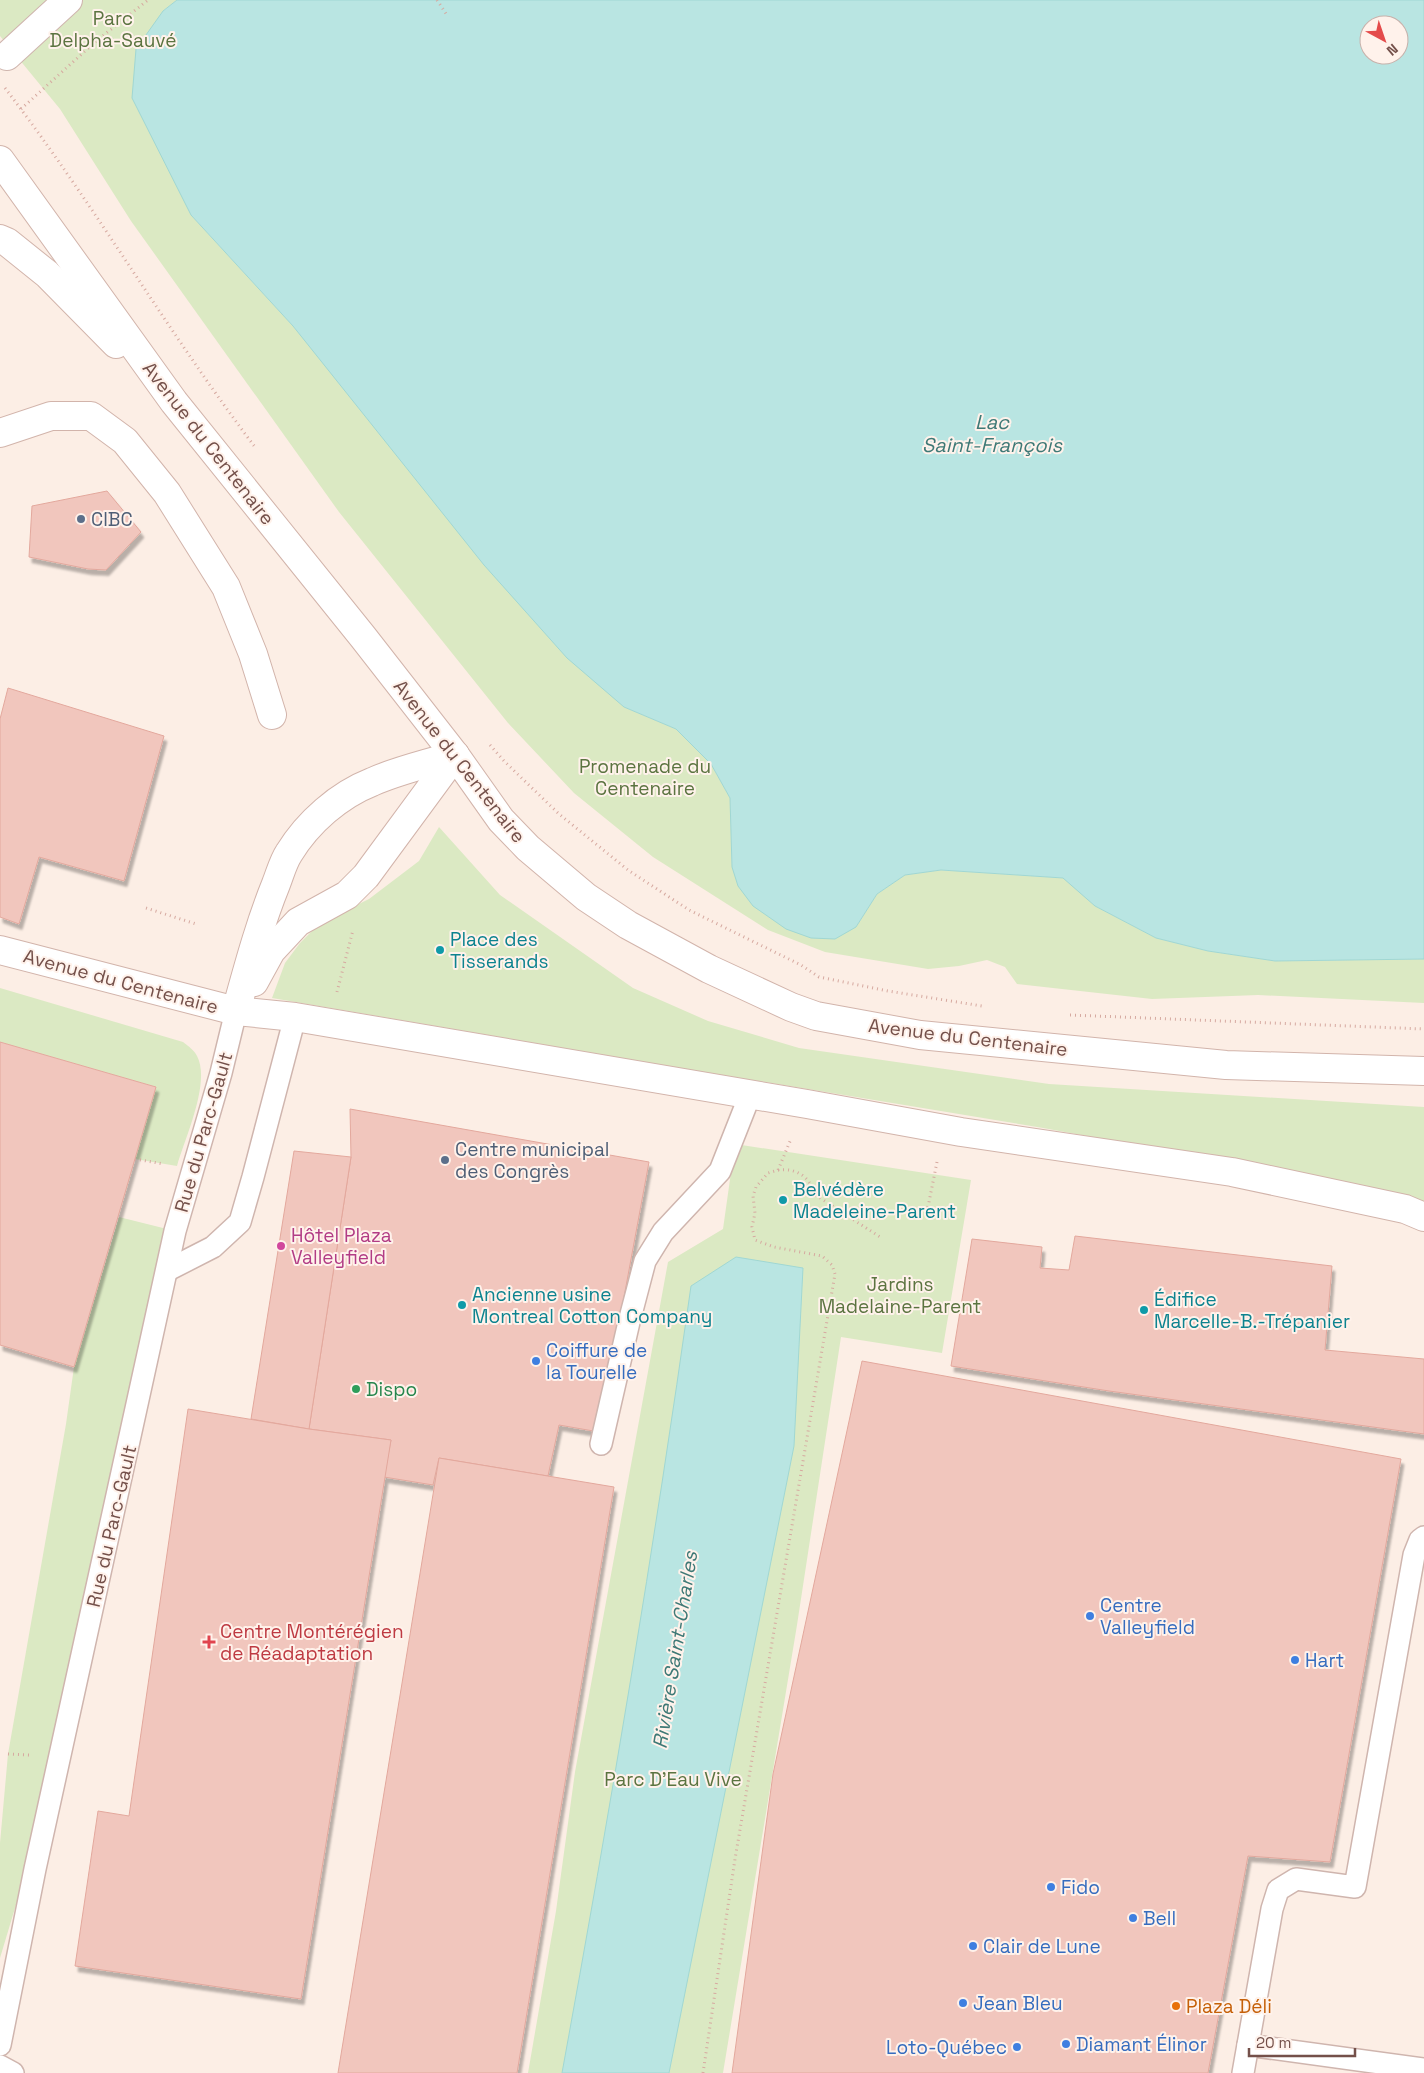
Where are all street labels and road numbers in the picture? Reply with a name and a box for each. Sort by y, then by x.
street label: Avenue du Centenaire [137,357,280,530]
street label: Avenue du Centenaire [388,675,531,848]
street label: Avenue du Centenaire [21,943,221,1020]
street label: Avenue du Centenaire [867,1013,1069,1062]
street label: Rue du Parc-Gault [169,1049,238,1215]
street label: Rue du Parc-Gault [81,1443,142,1610]

